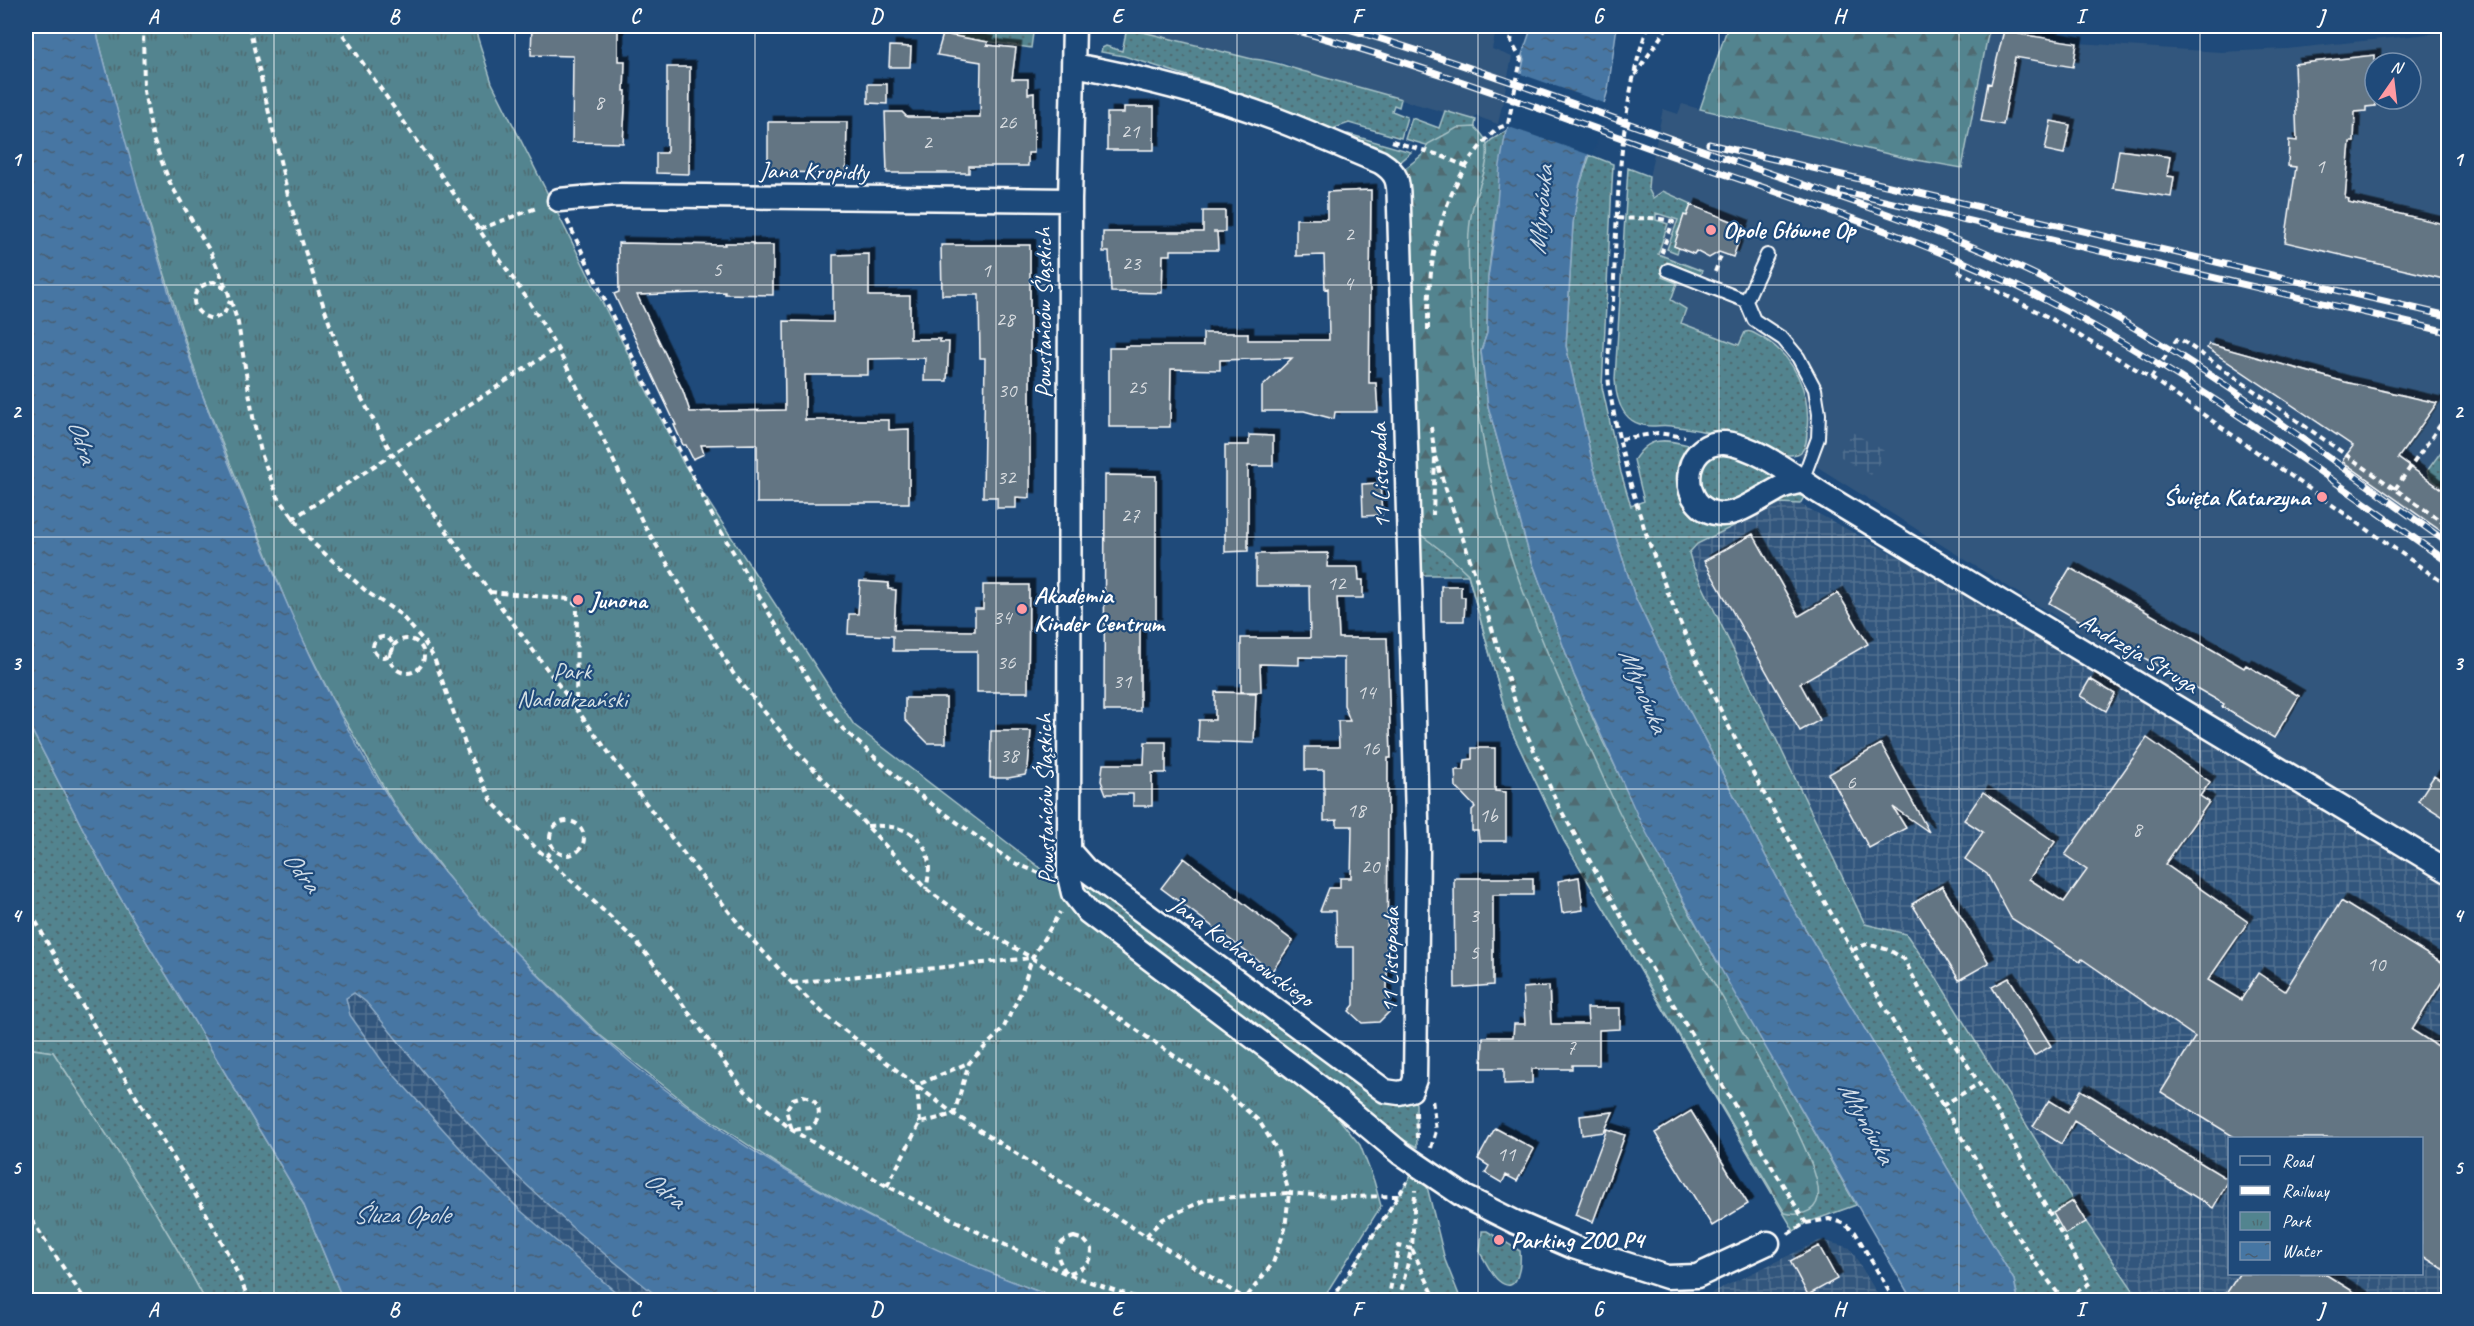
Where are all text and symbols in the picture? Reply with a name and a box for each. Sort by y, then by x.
text: A [148,4,160,29]
text: B [389,4,401,29]
text: C [630,4,642,29]
text: D [870,4,884,29]
text: E [1112,4,1126,29]
text: F [1352,4,1366,29]
text: G [1593,4,1606,29]
text: H [1833,4,1848,29]
text: I [2076,4,2089,29]
text: J [2316,4,2328,29]
north arrow [2363,51,2423,111]
text: N [2389,57,2407,79]
house number: 8 [594,89,606,115]
house number: 26 [998,109,1017,135]
house number: 21 [1121,118,1141,144]
house number: 2 [922,129,933,155]
text: 1 [12,147,23,172]
text: 1 [2454,147,2465,172]
house number: 1 [2315,153,2326,179]
street label: Jana Kropidły [758,155,871,187]
water label: Młynówka [1520,162,1561,256]
place label: Opole Główne Op [1723,215,1857,245]
house number: 2 [1344,221,1355,247]
marker: Opole Główne Op [1704,223,1718,237]
street label: Powstańców Śląskich [1028,226,1058,398]
house number: 23 [1122,250,1142,276]
house number: 5 [712,256,723,282]
house number: 1 [981,257,992,283]
house number: 4 [1343,270,1355,296]
house number: 28 [996,306,1017,332]
house number: 25 [1128,374,1148,400]
house number: 30 [998,377,1018,403]
text: 2 [12,399,23,424]
text: 2 [2454,399,2465,424]
water label: Odra [60,415,106,470]
street label: 11 Listopada [1363,421,1397,529]
house number: 32 [997,464,1017,490]
place label: Święta Katarzyna [2163,482,2312,512]
marker: Święta Katarzyna [2315,490,2329,504]
house number: 27 [1121,502,1141,528]
house number: 12 [1327,570,1347,596]
place label: Akademia Kinder Centrum [1034,580,1166,638]
place label: Junona [588,585,649,615]
marker: Junona [571,593,585,607]
marker: Akademia Kinder Centrum [1015,602,1029,616]
house number: 34 [993,604,1014,630]
street label: Andrzeja Struga [2074,606,2205,701]
water label: Młynówka [1611,643,1677,740]
house number: 36 [997,649,1016,675]
text: 3 [12,651,23,676]
text: 3 [2454,651,2465,676]
park label: Park Nadodrzański [517,656,630,714]
house number: 31 [1113,668,1133,694]
house number: 14 [1357,679,1378,705]
street label: Powstańców Śląskich [1028,712,1061,885]
house number: 16 [1361,735,1380,761]
house number: 38 [1000,742,1021,768]
house number: 6 [1846,769,1856,795]
house number: 18 [1347,797,1368,823]
house number: 1b [1479,802,1499,828]
house number: 8 [2132,816,2144,842]
water label: Odra [275,844,330,901]
house number: 20 [1361,853,1381,879]
street label: Jana Kochanowskiego [1163,888,1322,1015]
house number: 3 [1469,902,1480,928]
text: 4 [12,903,24,928]
text: 4 [2454,903,2466,928]
street label: 11 Listopada [1374,905,1406,1013]
house number: 5 [1469,939,1480,965]
house number: 10 [2367,951,2387,977]
house number: 7 [1566,1034,1577,1060]
water label: Młynówka [1831,1075,1904,1171]
legend [2228,1137,2423,1275]
house number: 11 [1497,1141,1517,1167]
text: Road [2282,1150,2315,1172]
text: 5 [12,1155,23,1180]
text: 5 [2454,1155,2465,1180]
water label: Odra [637,1163,694,1218]
text: Railway [2282,1180,2330,1202]
water label: Śluza Opole [353,1198,454,1231]
text: Park [2282,1210,2312,1232]
place label: Parking ZOO P4 [1511,1225,1647,1255]
marker: Parking ZOO P4 [1492,1233,1506,1247]
text: Water [2282,1240,2323,1262]
text: A [148,1297,160,1322]
text: B [389,1297,401,1322]
text: C [630,1297,642,1322]
text: D [870,1297,884,1322]
text: E [1112,1297,1126,1322]
text: F [1352,1297,1366,1322]
text: G [1593,1297,1606,1322]
text: H [1833,1297,1848,1322]
text: I [2076,1297,2089,1322]
text: J [2316,1297,2328,1322]

